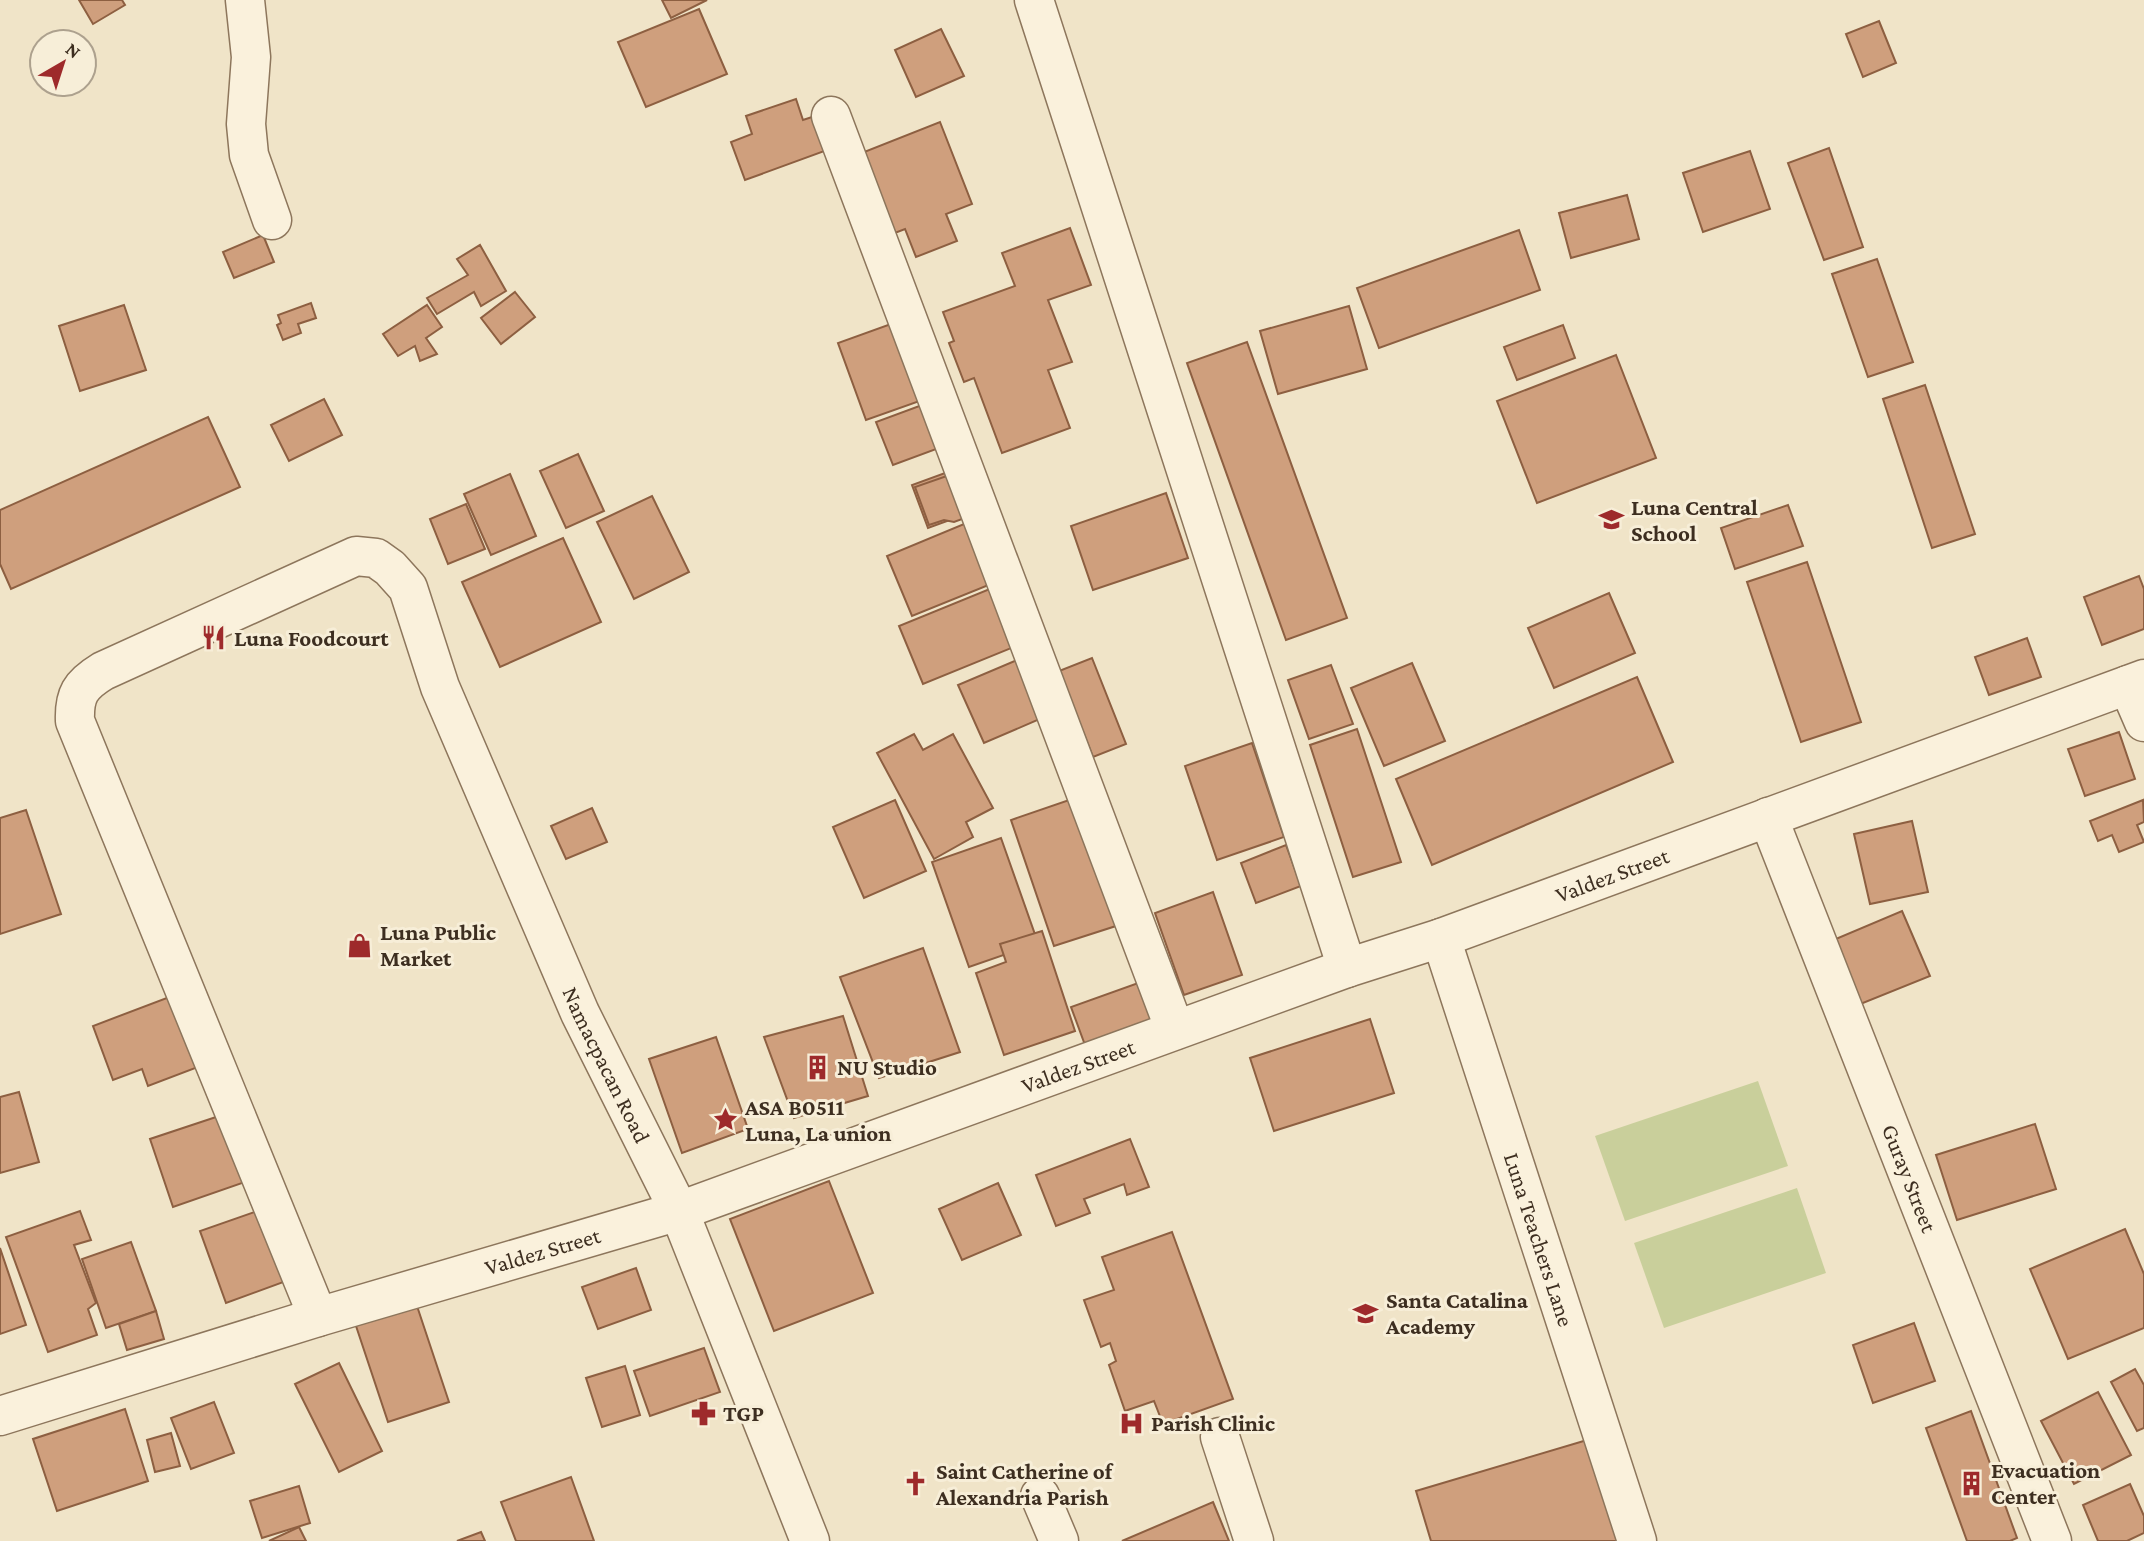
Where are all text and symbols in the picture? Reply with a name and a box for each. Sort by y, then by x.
north arrow [28,28,98,98]
text: N [62,38,85,62]
place label: Luna Central School [1631,494,1758,546]
school or university icon: Luna Central School [1597,506,1625,534]
restaurant icon: Luna Foodcourt [200,624,228,652]
place label: Luna Foodcourt [234,625,389,651]
street label: Valdez Street [1552,842,1673,908]
place label: Luna Public Market [380,919,497,971]
shop icon: Luna Public Market [346,931,374,959]
street label: Namacpacan Road [557,983,656,1147]
street label: Valdez Street [1018,1033,1139,1098]
building icon: NU Studio [803,1053,831,1081]
place label: NU Studio [837,1054,937,1080]
place label: ASA B0511 Luna, La union [744,1094,892,1146]
place icon: ASA B0511 Luna, La union [711,1106,739,1134]
street label: Guray Street [1877,1120,1943,1236]
street label: Luna Teachers Lane [1499,1149,1579,1330]
street label: Valdez Street [482,1222,604,1280]
place label: Santa Catalina Academy [1385,1287,1529,1339]
school or university icon: Santa Catalina Academy [1352,1299,1380,1327]
pharmacy icon: TGP [689,1399,717,1427]
place label: TGP [723,1400,764,1426]
hospital icon: Parish Clinic [1117,1409,1145,1437]
place label: Parish Clinic [1151,1410,1276,1436]
place label: Evacuation Center [1991,1457,2100,1509]
place label: Saint Catherine of Alexandria Parish [935,1458,1114,1510]
building icon: Evacuation Center [1957,1469,1985,1497]
church icon: Saint Catherine of Alexandria Parish [902,1470,930,1498]

